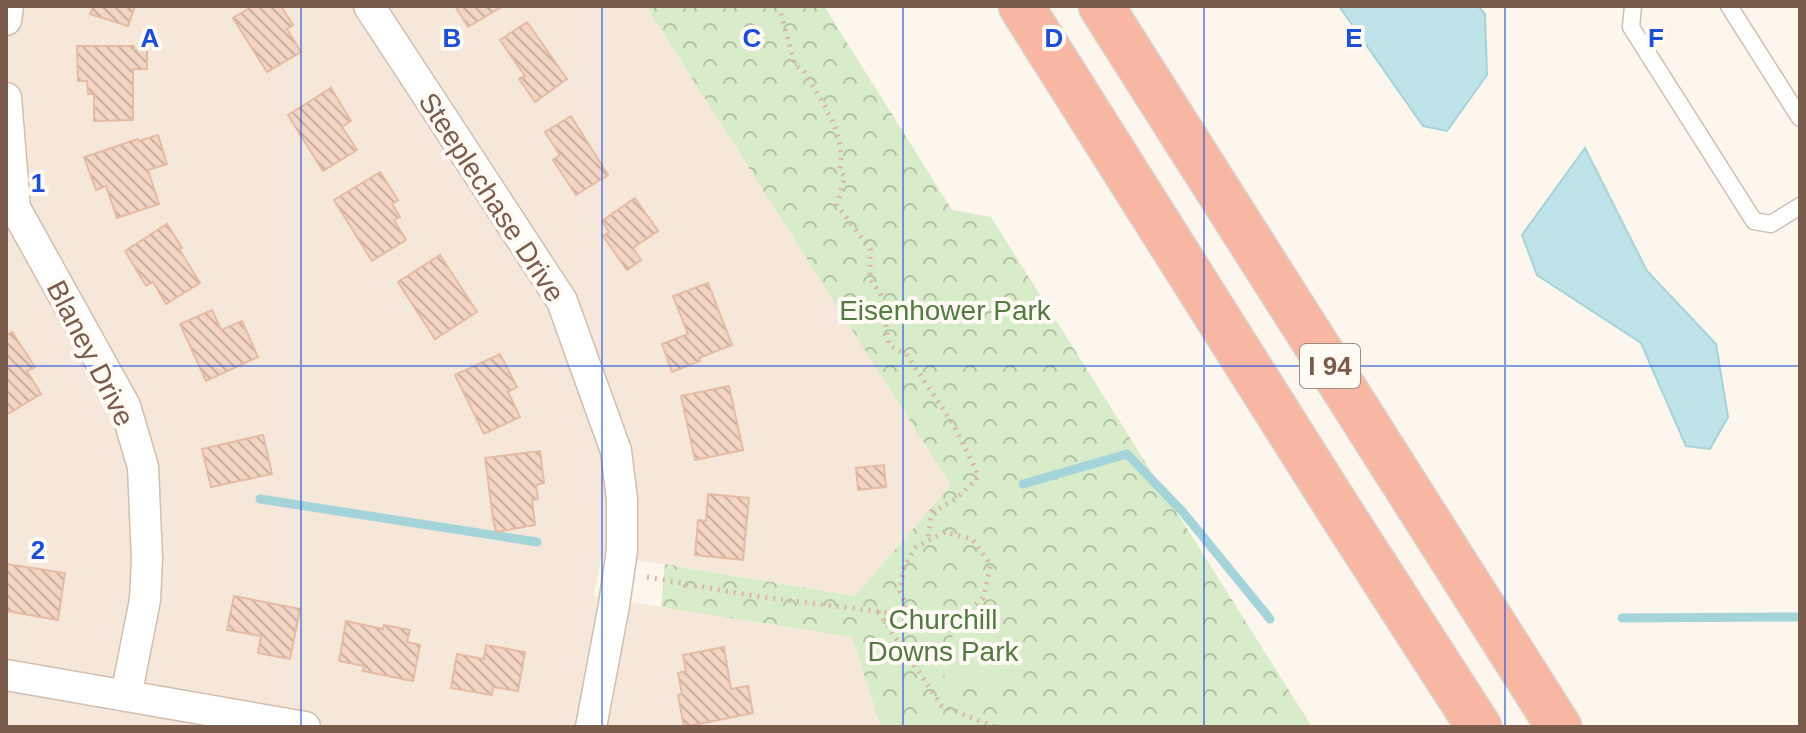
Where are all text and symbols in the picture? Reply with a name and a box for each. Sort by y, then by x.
text: A [141,23,160,53]
text: B [443,23,461,53]
text: C [743,23,762,53]
text: D [1045,23,1063,53]
text: E [1345,23,1363,53]
text: F [1648,23,1664,53]
street label: Steeplechase Drive [412,87,571,308]
text: 1 [31,168,45,198]
street label: Blaney Drive [41,275,140,431]
park label: Eisenhower Park [839,295,1052,326]
road number: I 94 [1300,344,1360,388]
text: 2 [31,535,45,565]
park label: Churchill Downs Park [868,604,1019,667]

